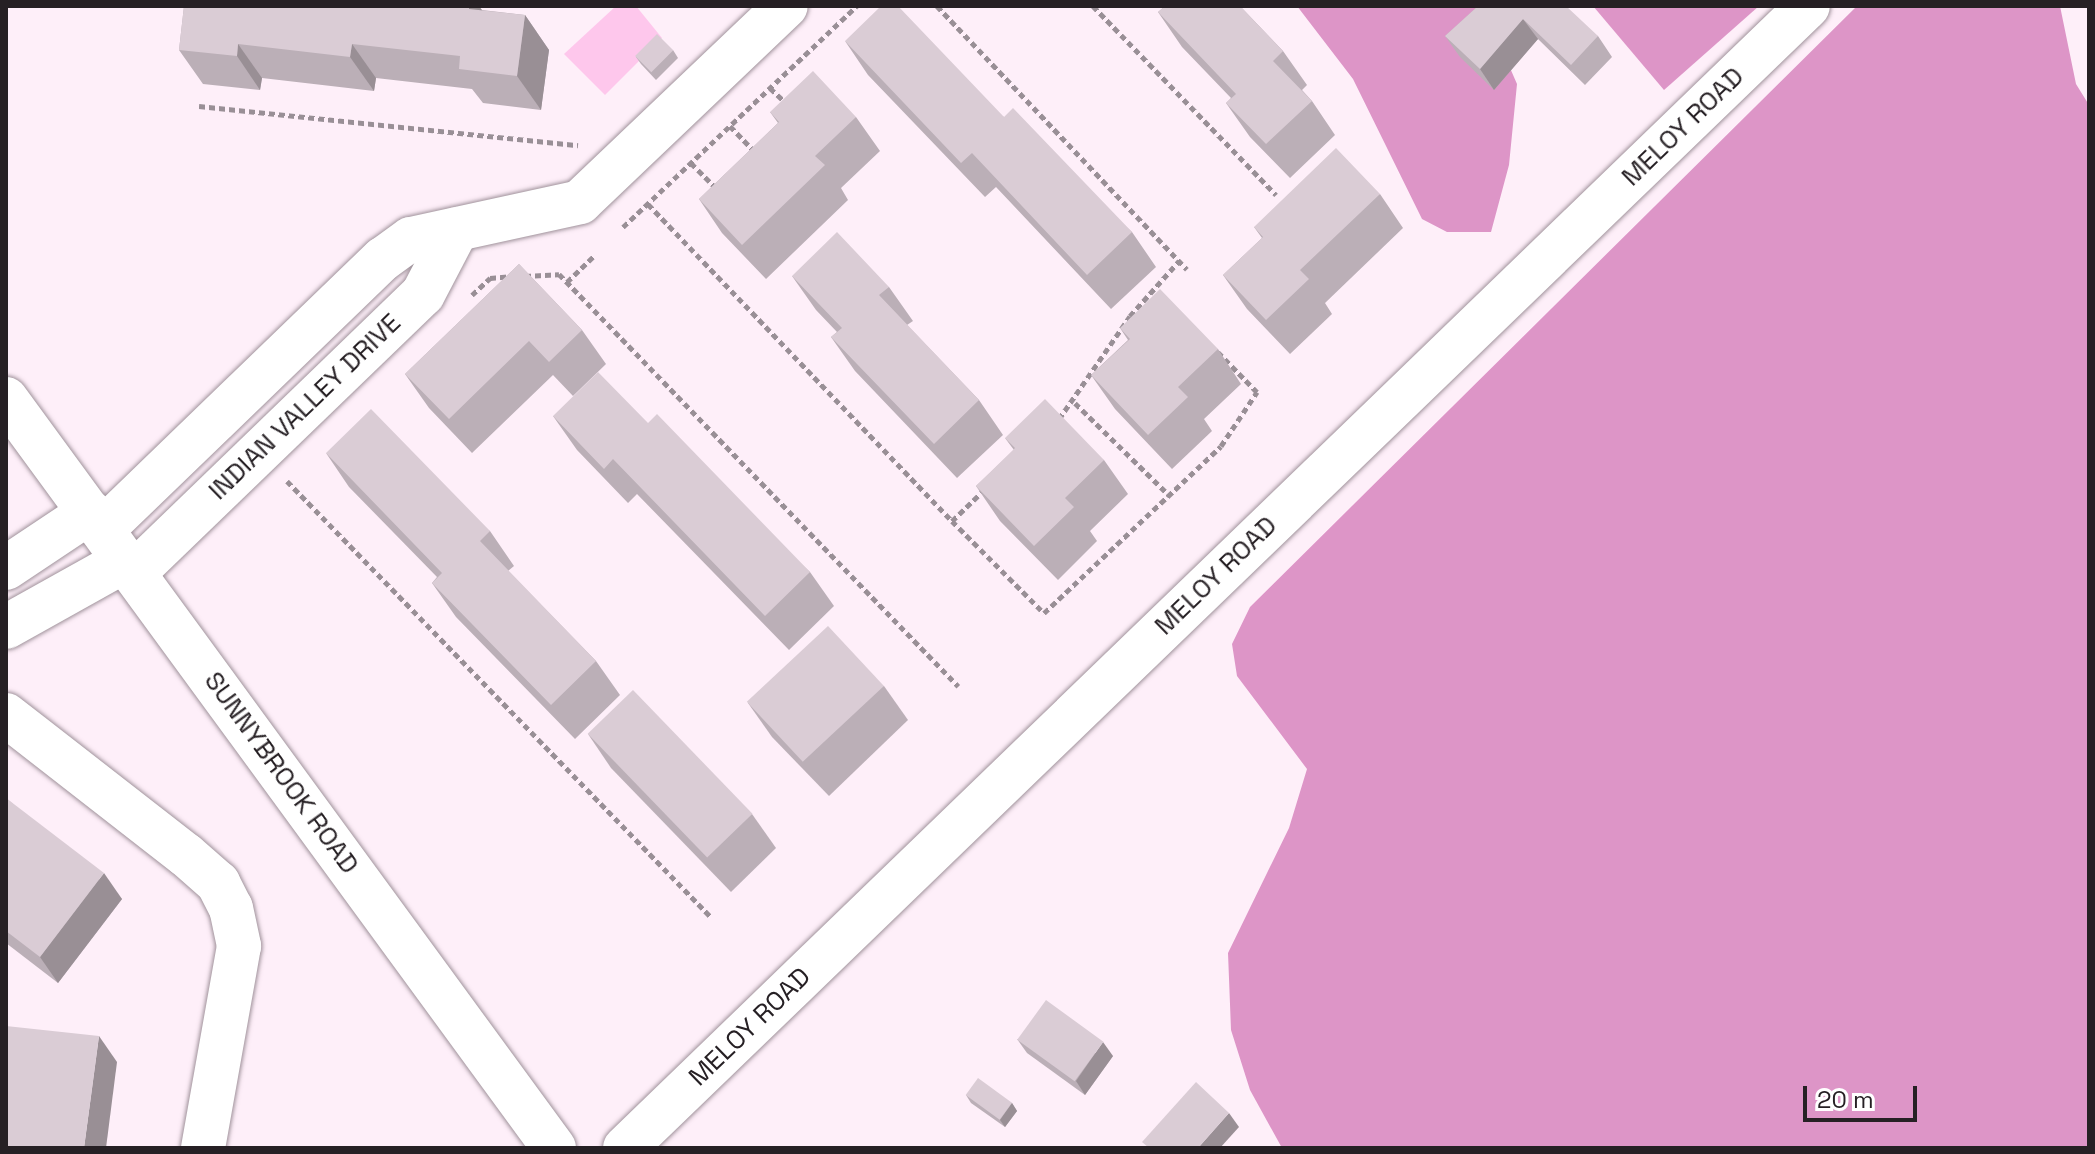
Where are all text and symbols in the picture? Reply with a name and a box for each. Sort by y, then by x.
street label: MELOY ROAD [1616,61,1750,193]
street label: INDIAN VALLEY DRIVE [202,307,408,507]
street label: MELOY ROAD [1149,510,1283,642]
street label: SUNNYBROOK ROAD [197,666,365,880]
street label: MELOY ROAD [683,961,817,1093]
scale bar [1807,1070,1921,1120]
text: 20 m [1817,1084,1874,1115]

